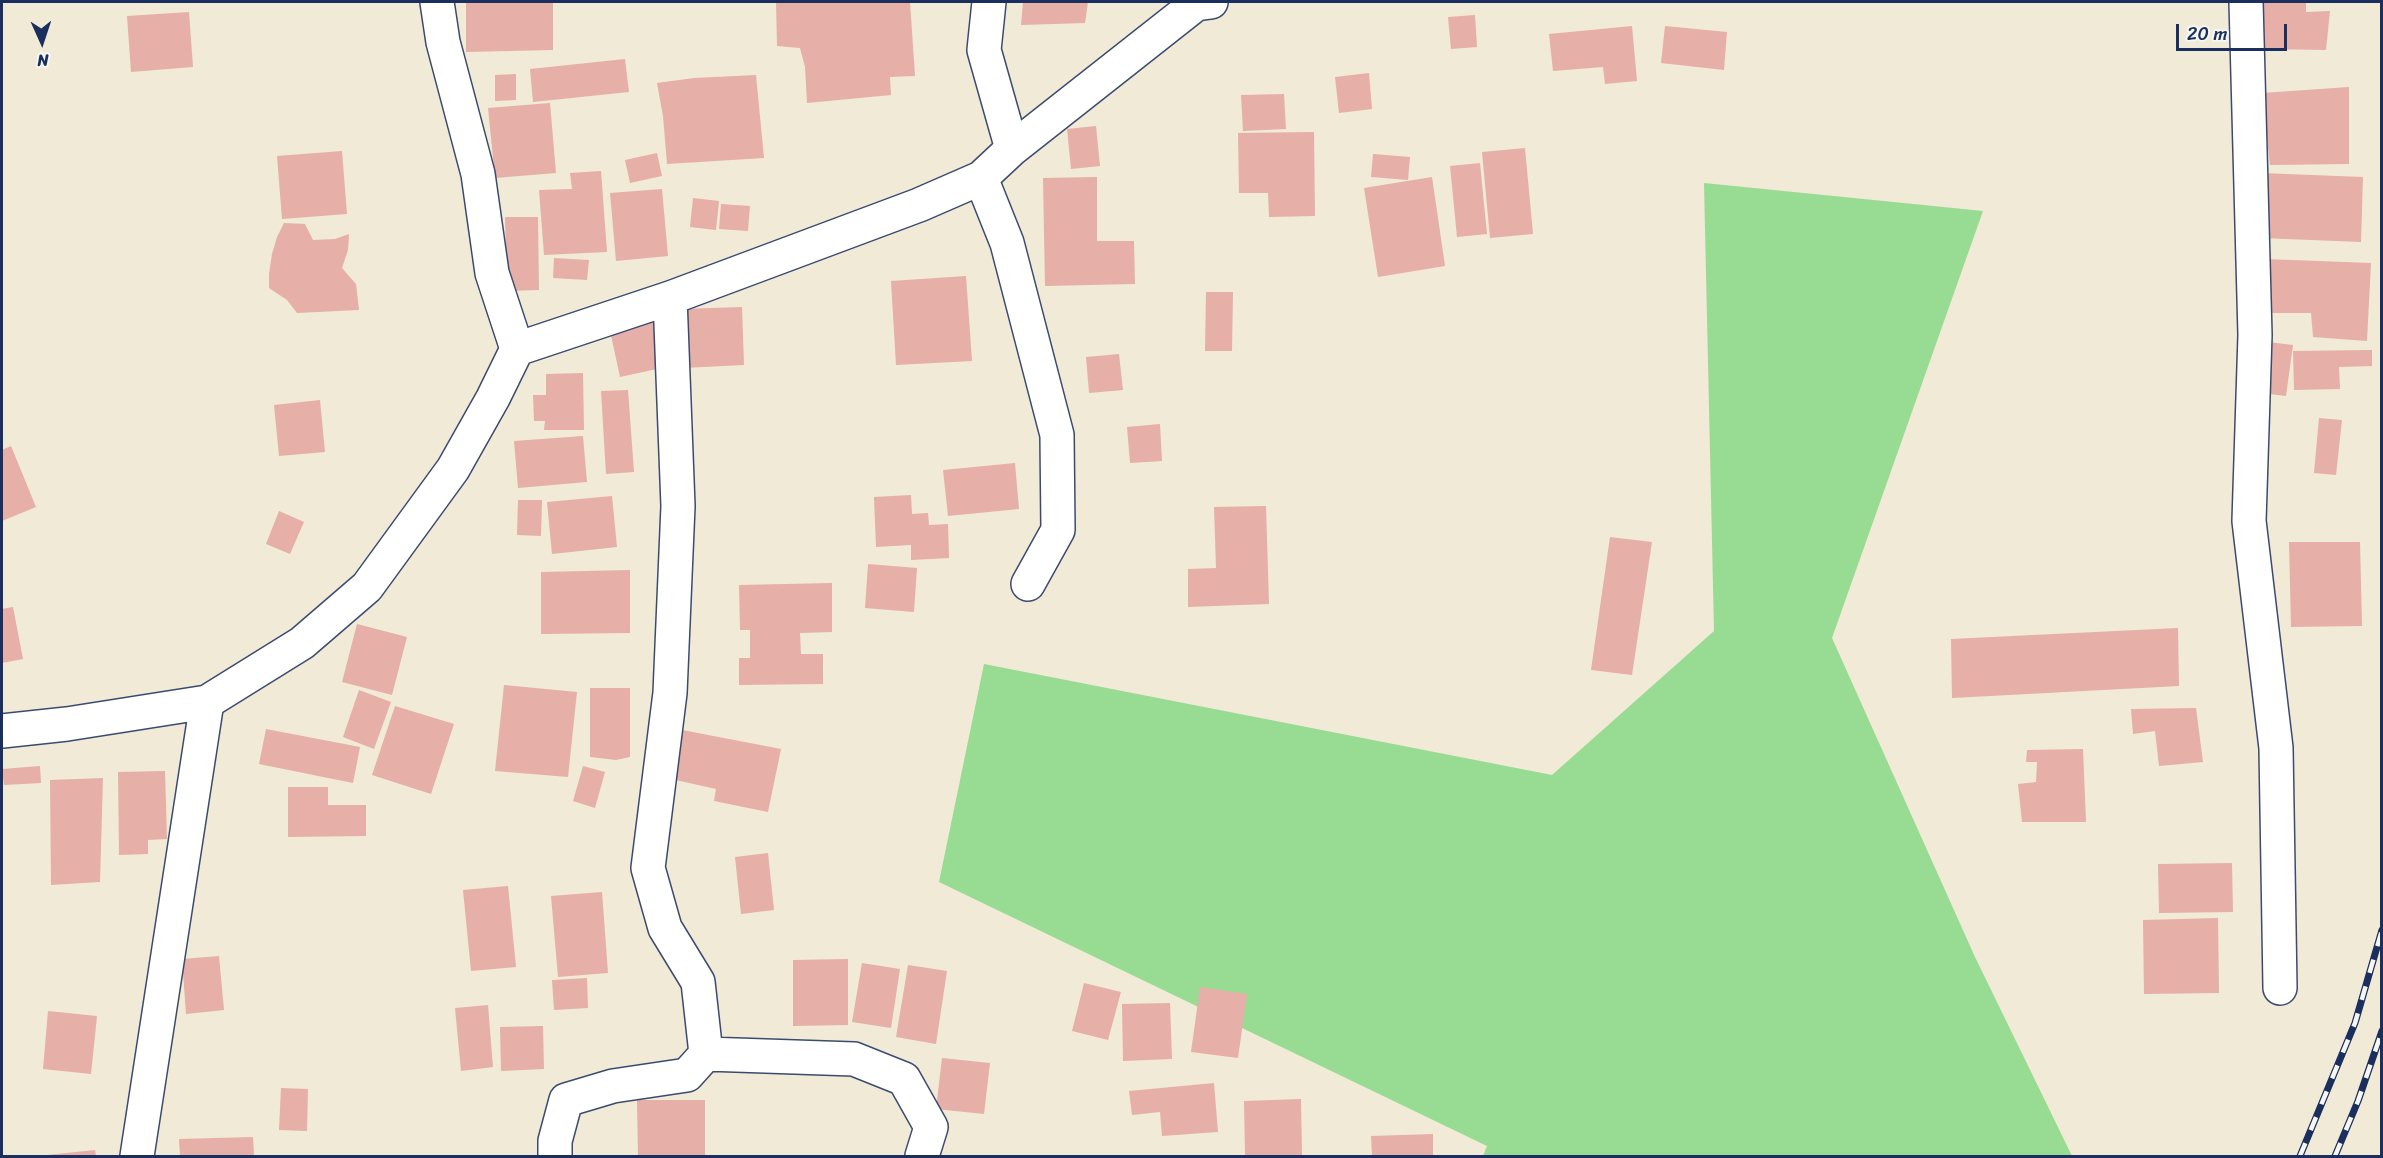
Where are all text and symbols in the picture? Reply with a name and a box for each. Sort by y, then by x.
north arrow [12,12,72,72]
scale bar [2179,12,2290,50]
text: 20 m [2187,18,2227,50]
text: N [37,46,49,75]

